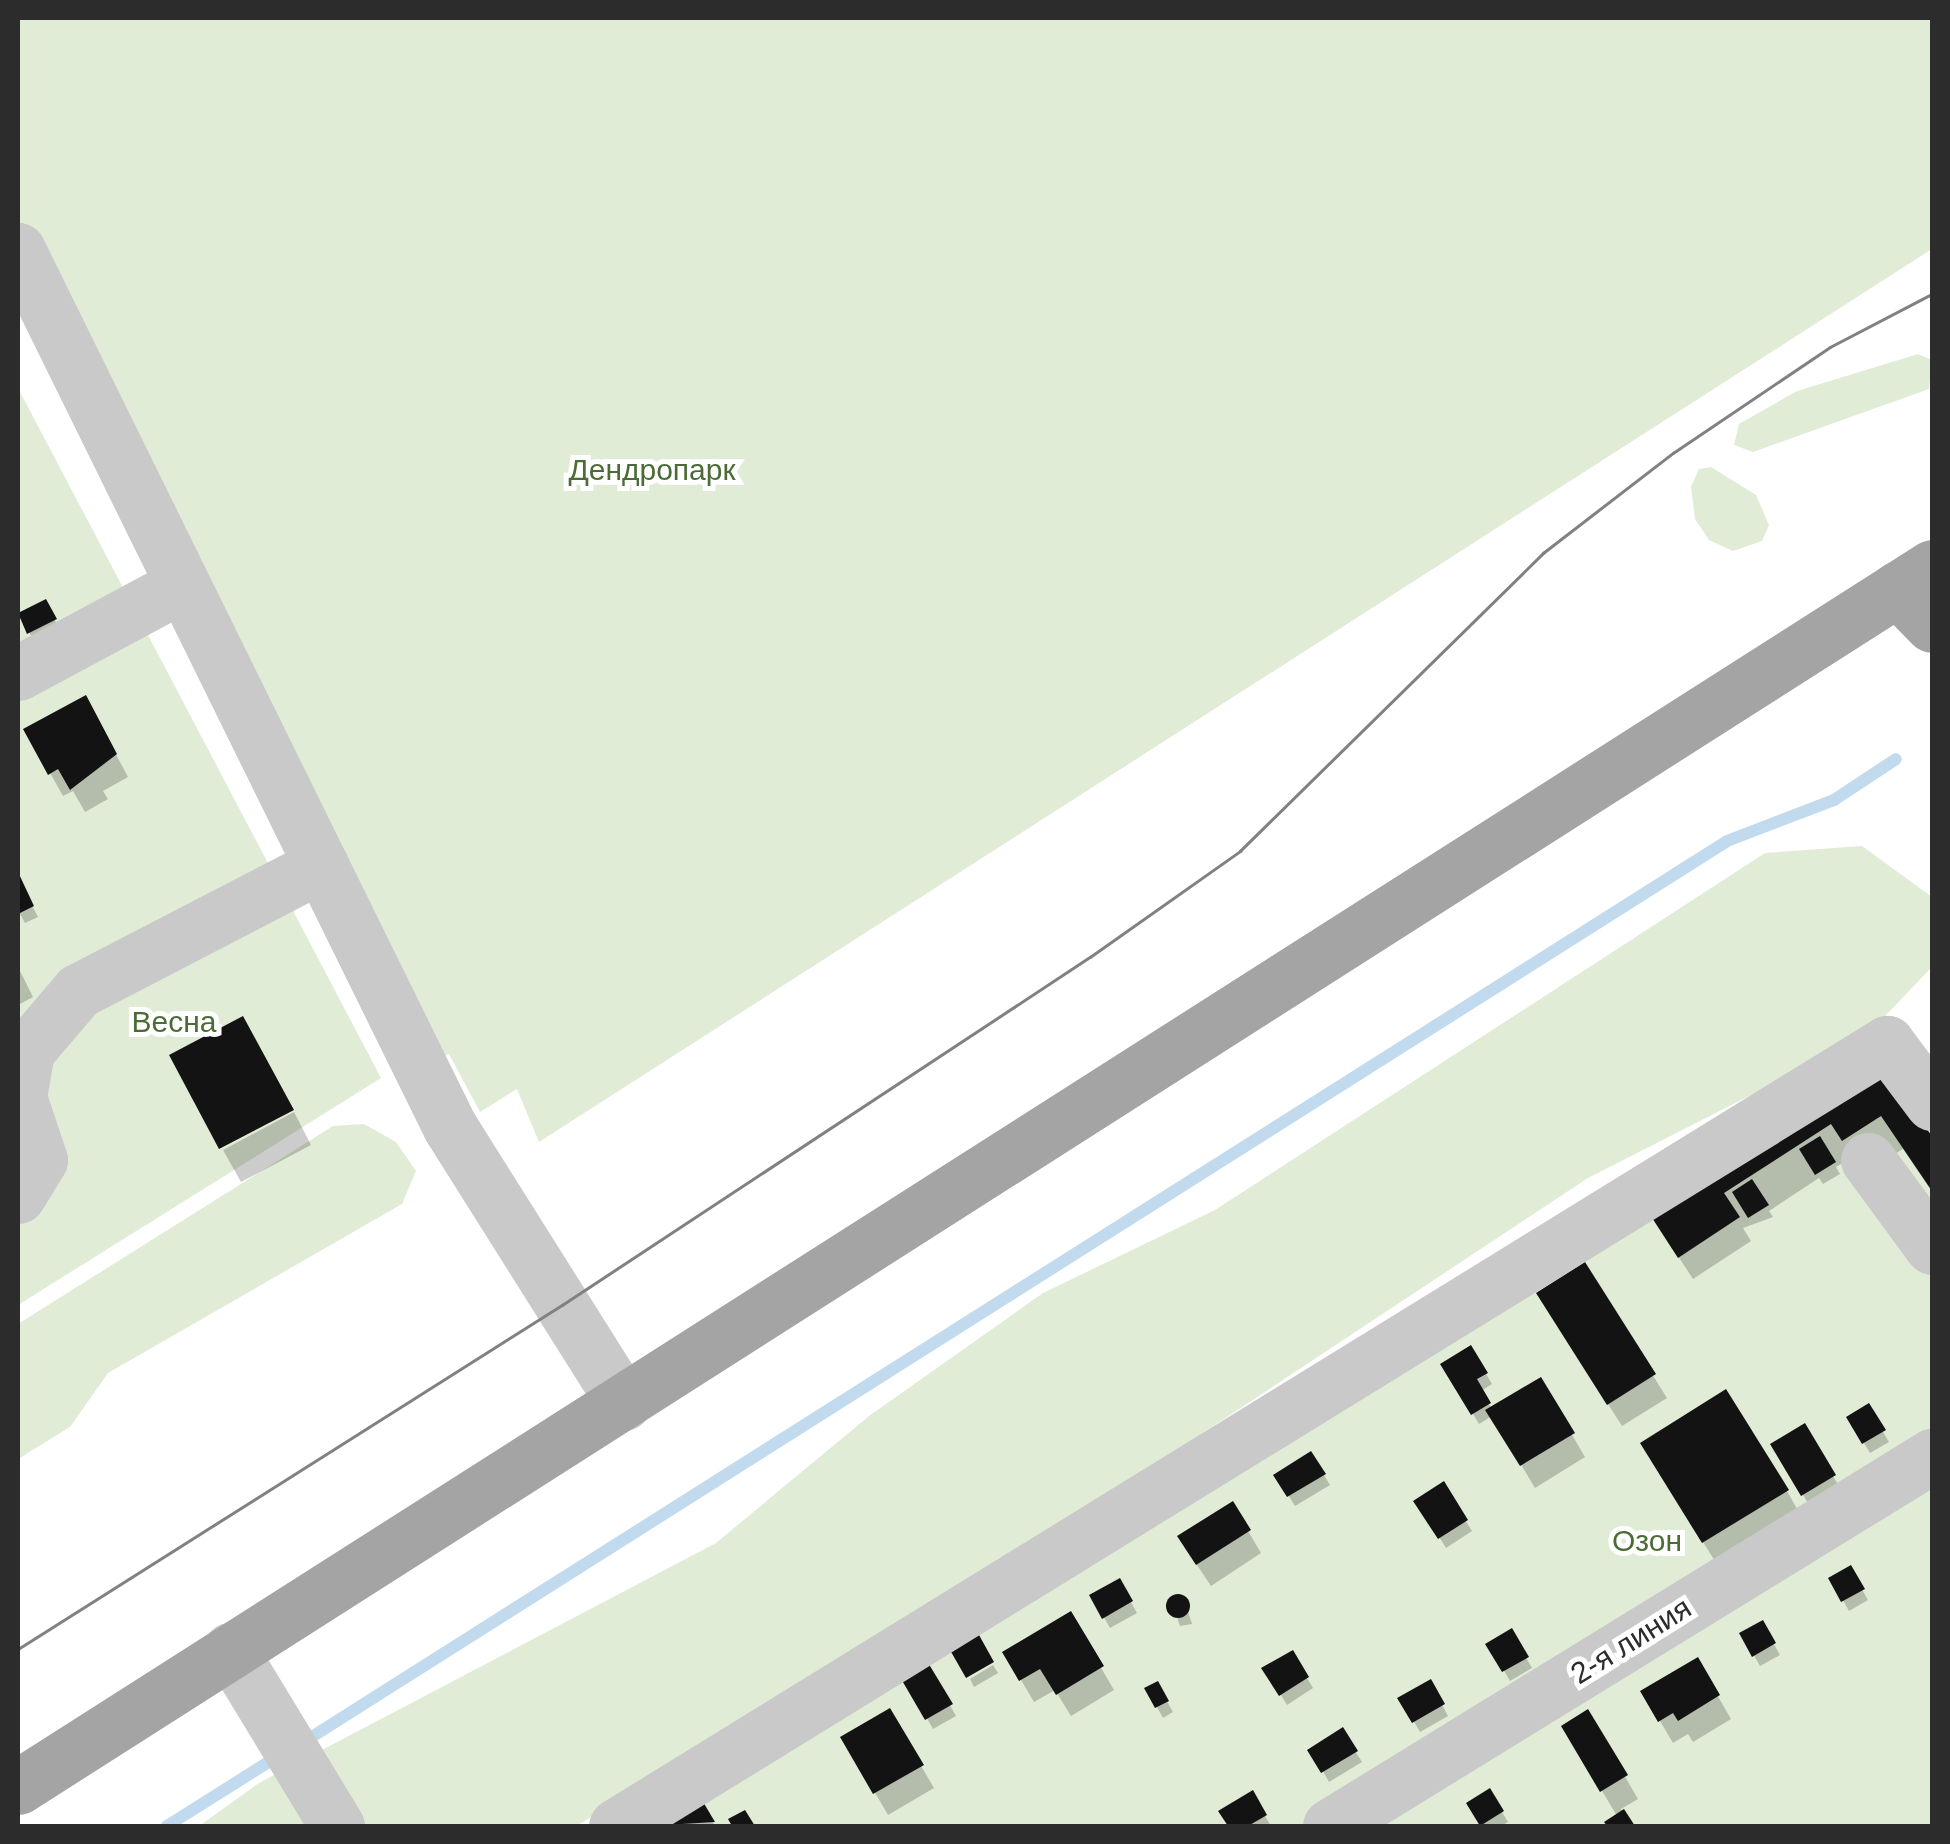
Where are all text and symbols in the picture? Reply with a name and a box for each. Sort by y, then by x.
park label: Дендропарк [568,452,736,488]
park label: Весна [132,1004,216,1040]
park label: Озон [1612,1523,1682,1559]
street label: 2-я линия [1564,1590,1698,1692]

